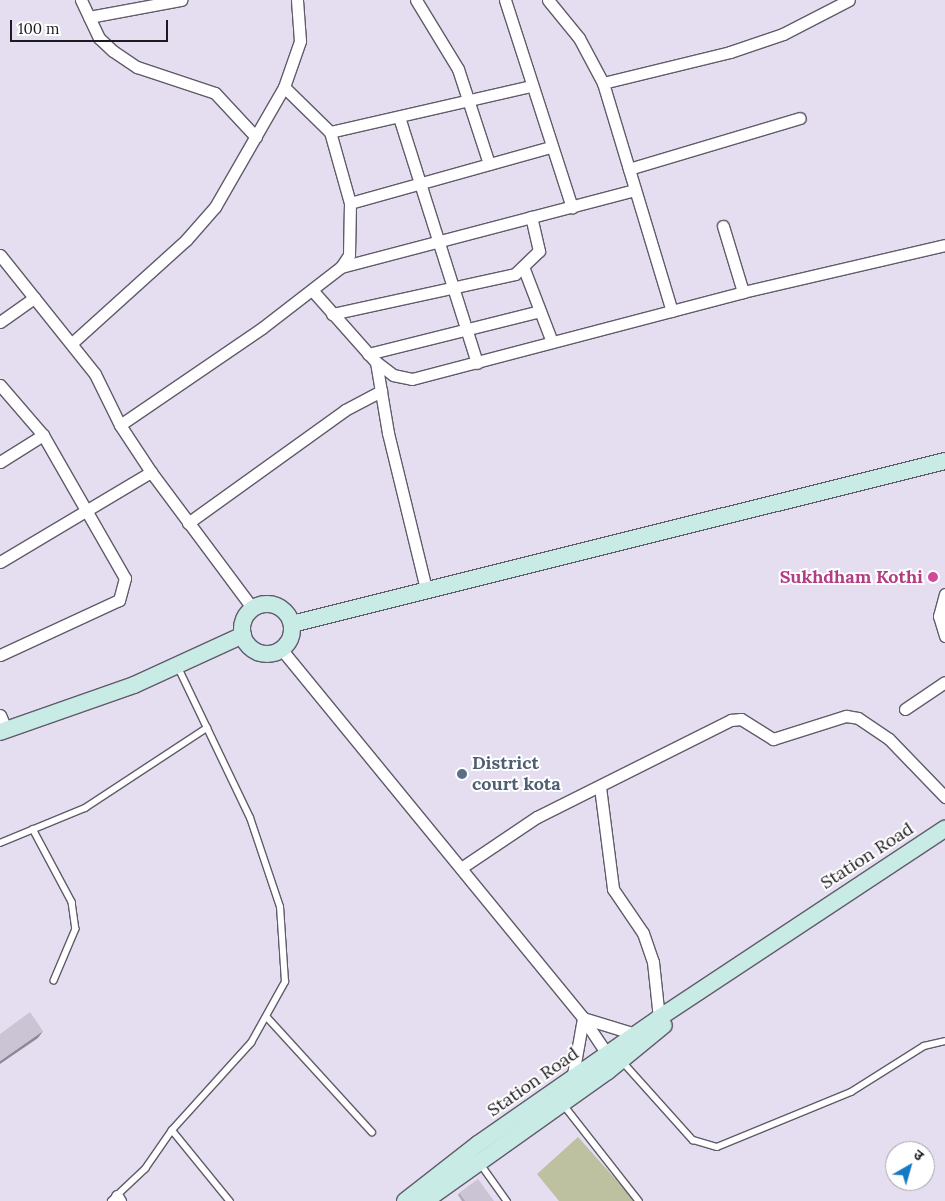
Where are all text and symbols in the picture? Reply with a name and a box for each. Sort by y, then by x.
scale bar [12,10,170,42]
text: 100 m [18,19,59,38]
place label: Sukhdham Kothi [780,566,923,588]
marker: Sukhdham Kothi [927,571,939,583]
place label: District court kota [472,753,561,796]
marker: District court kota [456,768,468,780]
street label: Station Road [817,818,917,894]
street label: Station Road [483,1043,583,1121]
north arrow [885,1141,935,1191]
text: उ [910,1145,927,1165]

